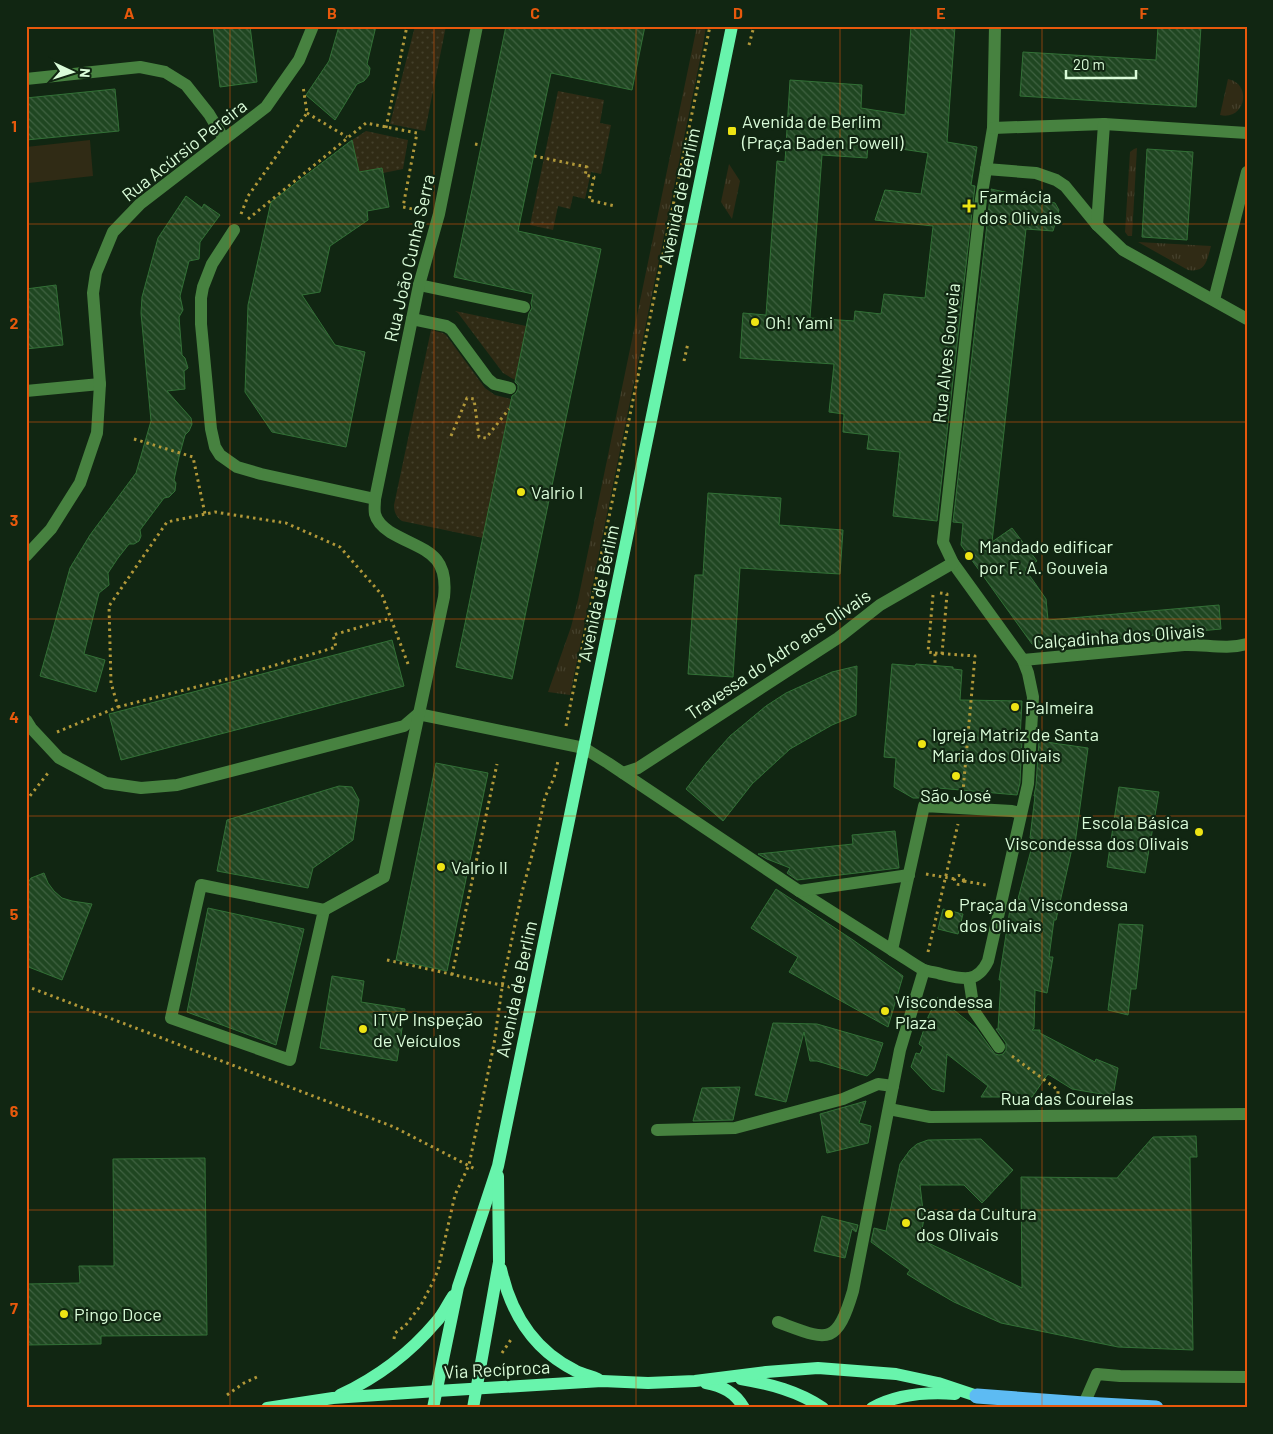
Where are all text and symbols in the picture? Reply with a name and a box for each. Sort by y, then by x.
text: A [124,3,135,22]
text: B [327,3,337,22]
text: C [530,3,540,22]
text: D [733,3,743,22]
text: E [936,3,946,22]
text: F [1140,3,1149,22]
north arrow [48,48,98,98]
scale bar [1066,48,1136,80]
text: 20 m [1073,55,1105,73]
text: N [77,68,94,78]
street label: Rua Acúrsio Pereira [117,94,251,206]
place label: Avenida de Berlim (Praça Baden Powell) [741,110,904,153]
text: 1 [11,116,17,135]
marker: Avenida de Berlim (Praça Baden Powell) [726,125,738,137]
street label: Avenida de Berlim [654,126,704,266]
street label: Rua João Cunha Serra [379,172,439,344]
place label: Farmácia dos Olivais [979,185,1062,228]
marker: Farmácia dos Olivais [963,200,975,212]
street label: Rua Alves Gouveia [928,282,964,424]
place label: Oh! Yami [765,311,833,333]
text: 2 [10,313,19,332]
marker: Oh! Yami [749,316,761,328]
place label: Valrio I [531,481,583,503]
marker: Valrio I [515,486,527,498]
text: 3 [10,510,18,529]
street label: Avenida de Berlim [573,523,623,663]
place label: Mandado edificar por F. A. Gouveia [979,535,1113,578]
marker: Mandado edificar por F. A. Gouveia [963,550,975,562]
street label: Travessa do Adro aos Olivais [681,584,875,724]
street label: Calçadinha dos Olivais [1032,619,1206,653]
place label: Palmeira [1025,696,1094,718]
marker: Palmeira [1009,701,1021,713]
text: 4 [9,707,19,726]
place label: Igreja Matriz de Santa Maria dos Olivais [932,723,1099,766]
marker: Igreja Matriz de Santa Maria dos Olivais [916,738,928,750]
marker: São José [950,770,962,782]
place label: São José [920,784,992,806]
place label: Escola Básica Viscondessa dos Olivais [1005,811,1189,854]
marker: Escola Básica Viscondessa dos Olivais [1193,826,1205,838]
place label: Valrio II [451,856,508,878]
marker: Valrio II [435,861,447,873]
place label: Praça da Viscondessa dos Olivais [959,893,1128,936]
text: 5 [10,904,19,923]
marker: Praça da Viscondessa dos Olivais [943,908,955,920]
street label: Avenida de Berlim [491,919,541,1059]
place label: Viscondessa Plaza [895,990,993,1033]
marker: Viscondessa Plaza [879,1005,891,1017]
place label: ITVP Inspeção de Veículos [373,1008,483,1051]
marker: ITVP Inspeção de Veículos [357,1023,369,1035]
street label: Rua das Courelas [1000,1087,1134,1109]
text: 6 [10,1101,19,1120]
place label: Casa da Cultura dos Olivais [916,1202,1037,1245]
marker: Casa da Cultura dos Olivais [900,1217,912,1229]
text: 7 [10,1298,18,1317]
place label: Pingo Doce [74,1303,162,1325]
marker: Pingo Doce [58,1308,70,1320]
street label: Via Recíproca [443,1355,551,1383]

